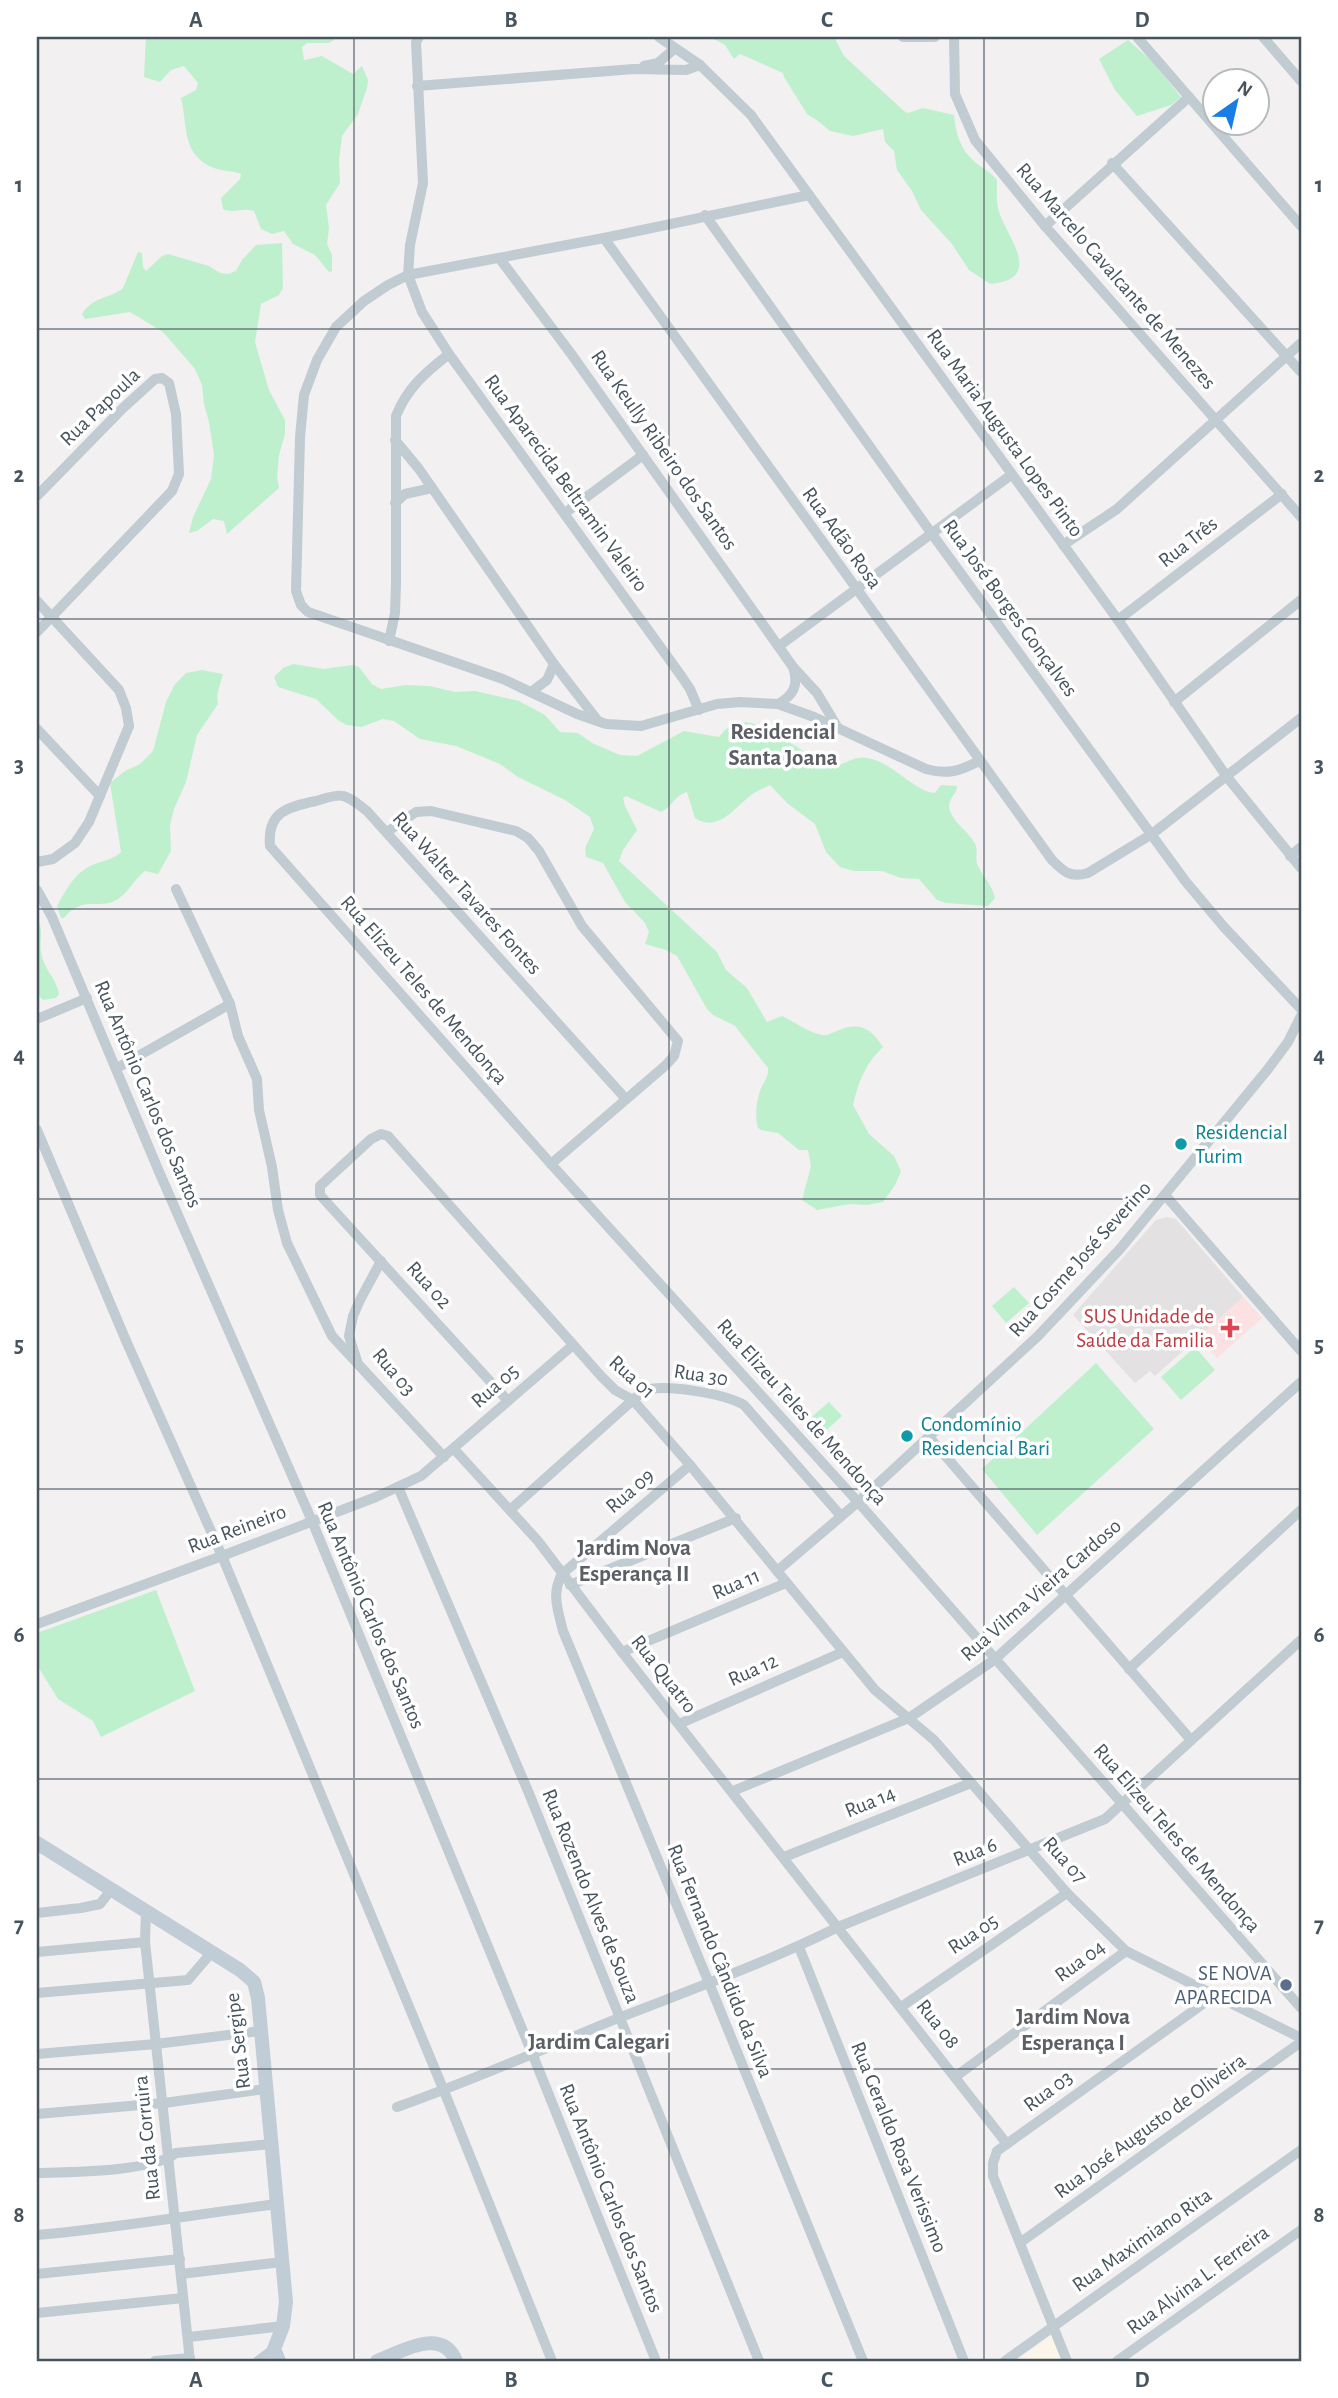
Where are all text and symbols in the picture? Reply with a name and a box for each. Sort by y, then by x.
text: A [189,9,203,32]
text: B [504,9,518,32]
text: C [821,9,833,32]
text: D [1134,9,1150,32]
north arrow [1202,66,1272,136]
text: N [1234,78,1255,101]
street label: Rua Marcelo Cavalcante de Menezes [1012,159,1220,393]
text: 1 [15,174,23,197]
text: 1 [1315,174,1323,197]
street label: Rua Maria Augusta Lopes Pinto [923,325,1087,541]
street label: Rua Keully Ribeiro dos Santos [587,346,741,554]
street label: Rua Papoula [56,364,144,450]
street label: Rua Aparecida Beltramin Valeiro [480,370,652,596]
text: 2 [14,464,25,487]
text: 2 [1314,464,1325,487]
street label: Rua Adão Rosa [798,483,886,593]
street label: Rua Três [1155,513,1221,571]
street label: Rua José Borges Gonçalves [939,515,1081,701]
district label: Residencial Santa Joana [728,721,838,770]
text: 3 [14,754,24,777]
text: 3 [1314,754,1324,777]
street label: Rua Walter Tavares Fontes [389,808,545,978]
street label: Rua Elizeu Teles de Mendonça [337,892,512,1089]
street label: Rua Antônio Carlos dos Santos [91,977,205,1211]
text: 4 [13,1044,25,1067]
text: 4 [1313,1044,1325,1067]
place label: Residencial Turim [1195,1122,1288,1167]
marker: Residencial Turim [1173,1136,1189,1152]
street label: Rua Cosme José Severino [1005,1177,1155,1341]
street label: Rua 02 [403,1257,455,1313]
place label: SUS Unidade de Saúde da Familia [1076,1306,1214,1351]
street label: Rua Elizeu Teles de Mendonça [713,1315,891,1509]
marker: SUS Unidade de Saúde da Familia [1220,1318,1240,1338]
text: 5 [14,1334,24,1357]
text: 5 [1314,1334,1324,1357]
street label: Rua 03 [368,1344,420,1400]
street label: Rua 01 [605,1351,659,1403]
street label: Rua 05 [467,1360,523,1412]
street label: Rua 30 [672,1360,730,1390]
place label: Condomínio Residencial Bari [921,1414,1050,1459]
marker: Condomínio Residencial Bari [899,1428,915,1444]
street label: Rua 09 [602,1465,658,1517]
street label: Rua Antônio Carlos dos Santos [314,1498,428,1732]
street label: Rua Reineiro [185,1501,289,1557]
street label: Rua Vilma Vieira Cardoso [957,1515,1125,1665]
district label: Jardim Nova Esperança II [577,1537,691,1586]
street label: Rua 11 [709,1565,763,1603]
text: 6 [13,1624,25,1647]
text: 6 [1313,1624,1325,1647]
street label: Rua Quatro [627,1631,701,1717]
street label: Rua 12 [725,1650,781,1690]
street label: Rua Elizeu Teles de Mendonça [1090,1740,1265,1937]
street label: Rua 14 [842,1782,898,1822]
street label: Rua Rozendo Alves de Souza [538,1786,644,2006]
street label: Rua 07 [1039,1833,1091,1888]
street label: Rua 6 [950,1834,1000,1870]
street label: Rua Fernando Cândido da Silva [663,1841,777,2081]
street label: Rua 05 [944,1910,1002,1958]
text: 7 [14,1914,24,1937]
text: 7 [1314,1914,1324,1937]
street label: Rua 04 [1051,1936,1109,1986]
place label: SE NOVA APARECIDA [1174,1963,1272,2008]
marker: SE NOVA APARECIDA [1278,1977,1294,1993]
street label: Rua Sergipe [222,1992,254,2090]
street label: Rua 08 [912,1995,964,2053]
district label: Jardim Nova Esperança I [1016,2006,1130,2055]
district label: Jardim Calegari [528,2031,670,2054]
street label: Rua Geraldo Rosa Verissimo [847,2039,951,2255]
street label: Rua José Augusto de Oliveira [1050,2049,1250,2202]
street label: Rua 03 [1020,2066,1076,2116]
street label: Rua da Corruira [130,2074,164,2201]
street label: Rua Antônio Carlos dos Santos [555,2081,667,2315]
street label: Rua Maximiano Rita [1069,2184,1216,2296]
text: 8 [13,2204,25,2227]
text: 8 [1313,2204,1325,2227]
street label: Rua Alvina L. Ferreira [1123,2221,1273,2338]
text: A [189,2369,203,2392]
text: B [504,2369,518,2392]
text: C [821,2369,833,2392]
text: D [1134,2369,1150,2392]

